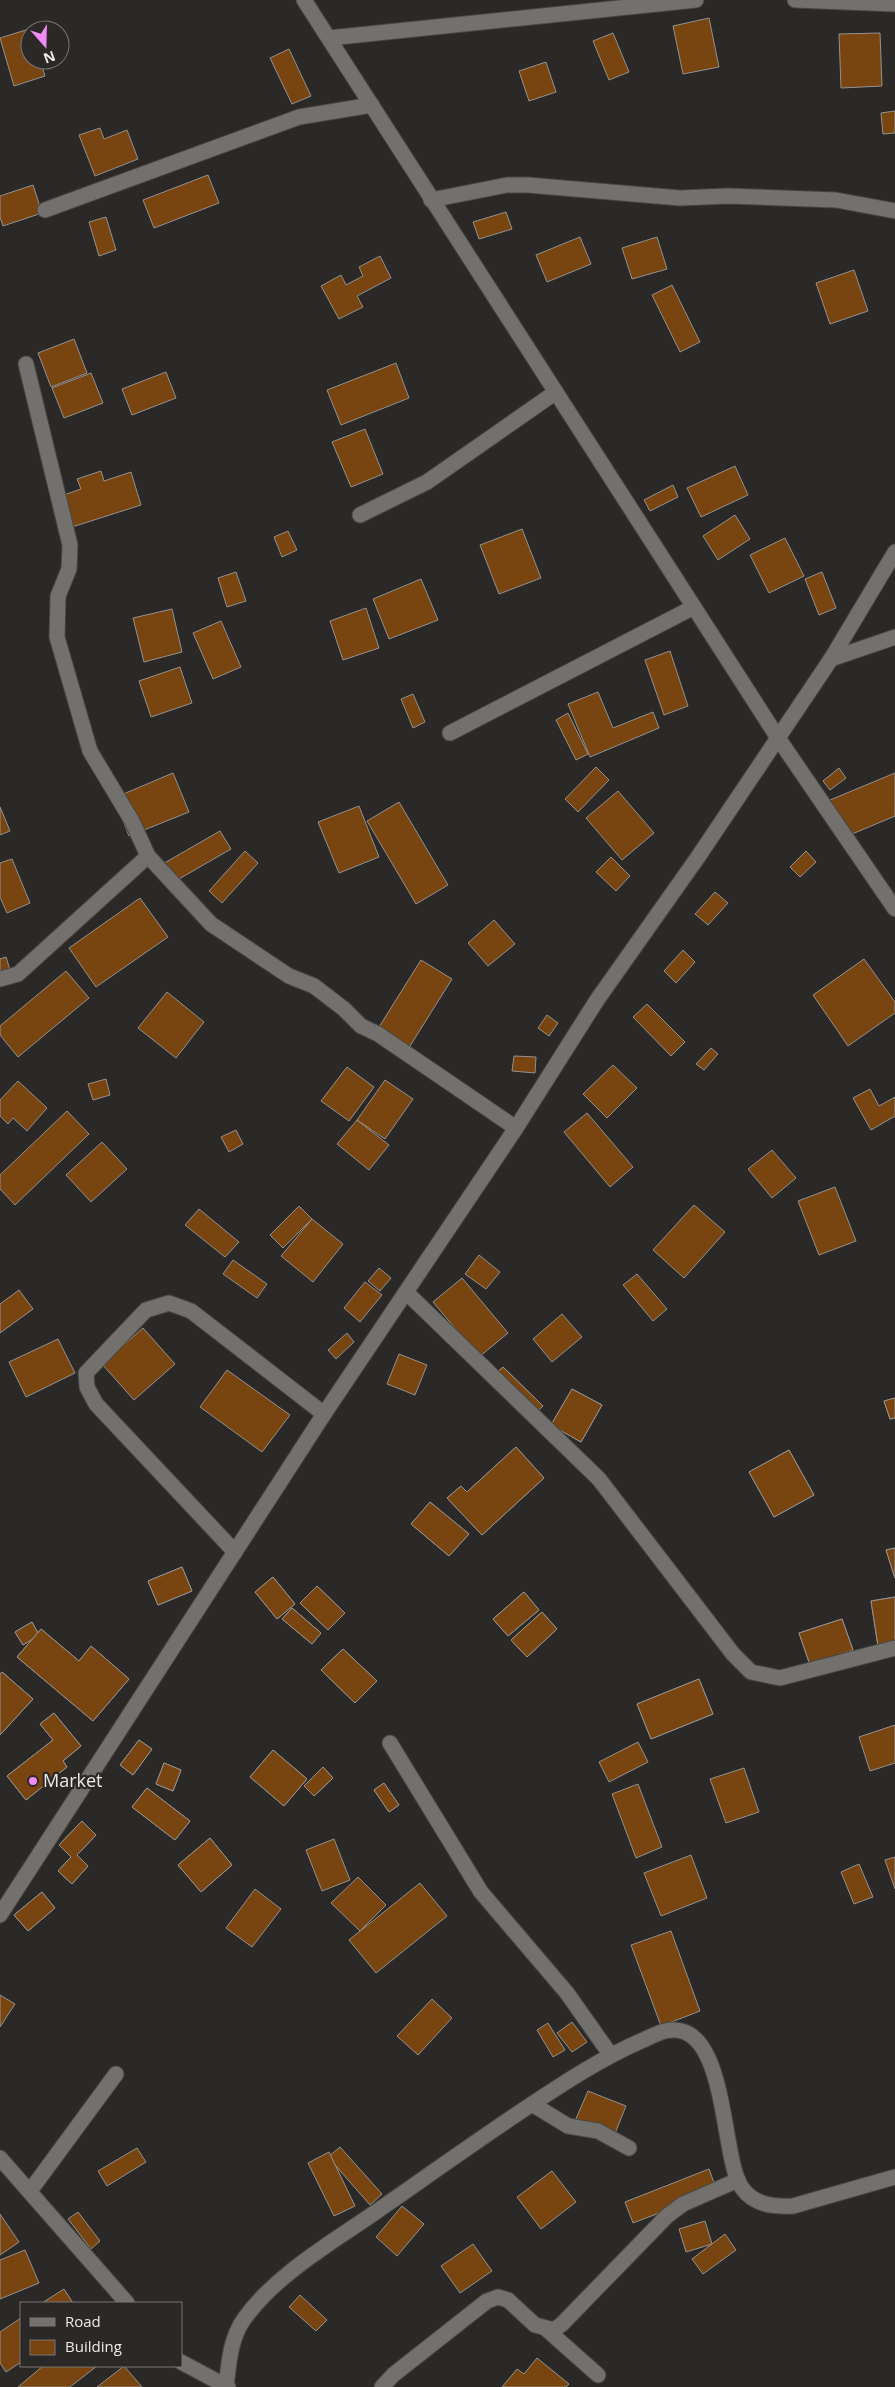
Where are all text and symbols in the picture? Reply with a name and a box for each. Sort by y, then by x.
north arrow [20,20,70,70]
text: N [41,47,58,69]
place label: Market [43,1768,103,1792]
marker: Market [27,1775,39,1787]
legend [20,2302,182,2367]
text: Road [65,2311,101,2331]
text: Building [65,2336,122,2356]

